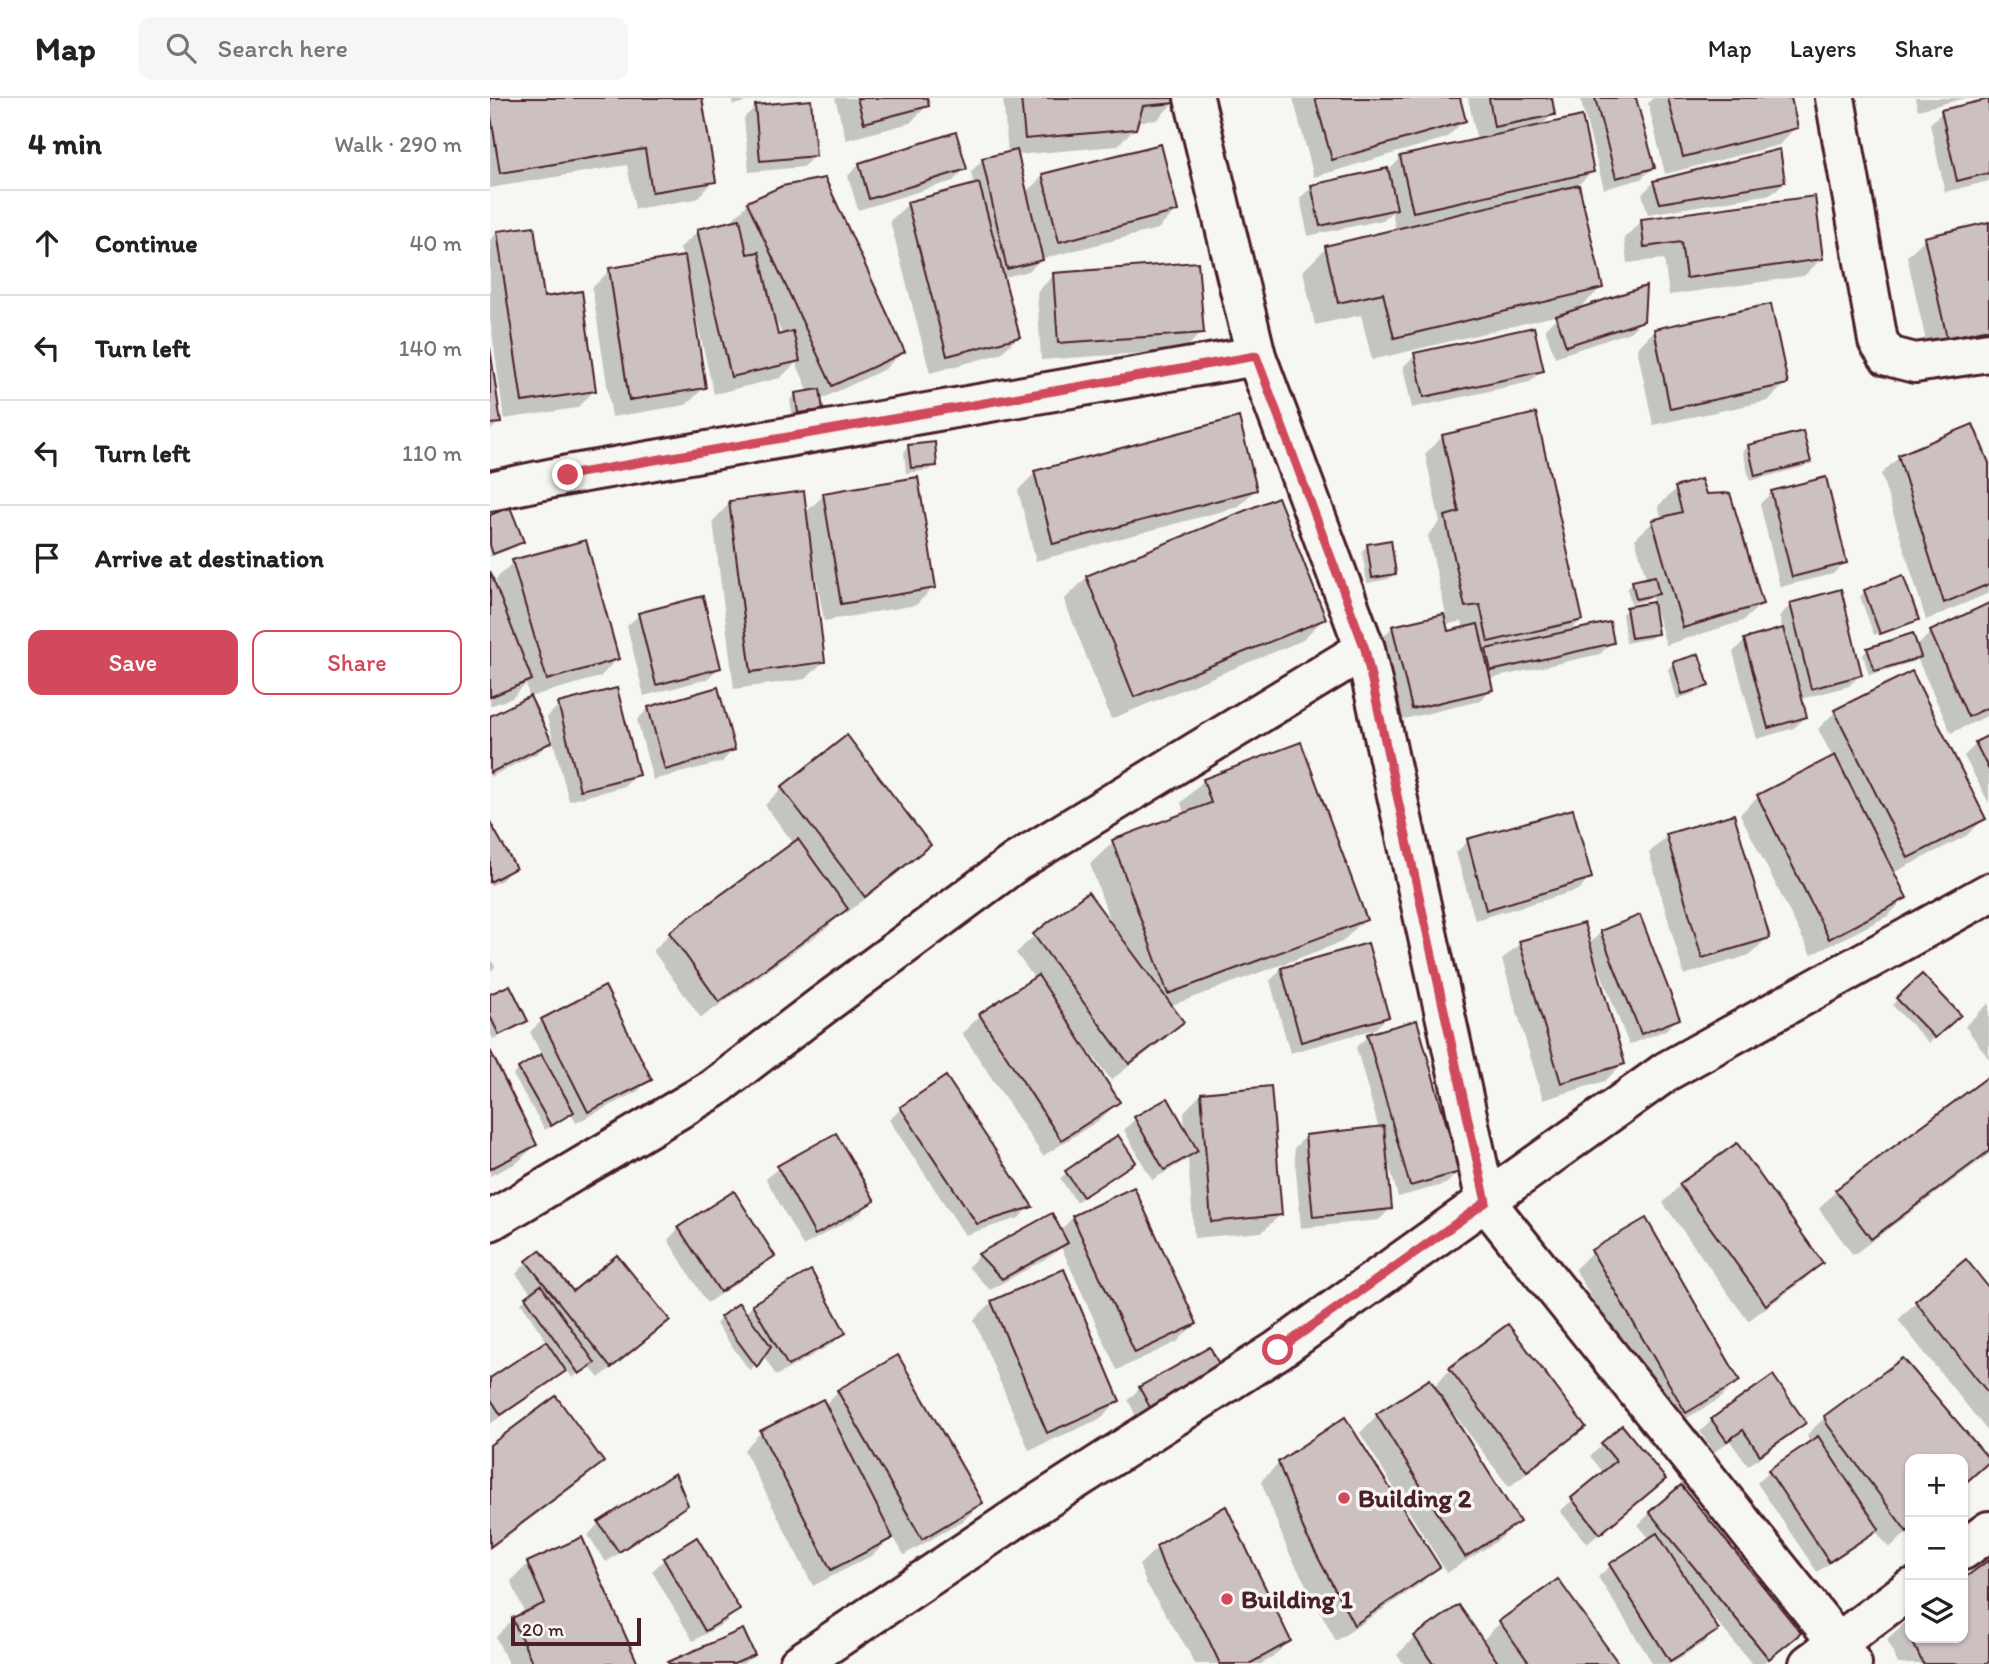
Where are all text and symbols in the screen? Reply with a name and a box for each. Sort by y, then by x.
search box [138,17,628,80]
text: Map [35,29,96,68]
icon: search [162,29,200,67]
text: Search here [218,32,348,64]
text: Map [1708,34,1752,63]
text: Layers [1790,34,1857,63]
text: Share [1895,34,1954,63]
text: 4 min [28,125,102,162]
text: Walk · 290 m [334,130,462,158]
icon: ahead [28,224,66,262]
text: Continue [95,227,198,259]
text: 40 m [409,229,462,257]
icon: left [28,329,66,367]
text: Turn left [95,332,191,364]
text: 140 m [399,334,462,362]
icon: left [28,434,66,472]
text: Turn left [95,437,191,469]
text: 110 m [402,439,462,467]
route end [552,459,583,490]
icon: arrive [28,539,66,577]
text: Arrive at destination [95,542,324,574]
button: Save [28,630,238,695]
button: Share [252,630,462,695]
route start [1262,1334,1293,1365]
map controls [1905,1454,1968,1643]
button: + [1905,1454,1968,1517]
place label: Building 2 [1358,1482,1472,1514]
marker: Building 2 [1336,1490,1352,1506]
button: − [1905,1517,1968,1580]
button: layers [1905,1580,1968,1643]
place label: Building 1 [1241,1583,1353,1615]
marker: Building 1 [1219,1591,1235,1607]
scale bar [511,1615,640,1647]
text: 20 m [522,1618,564,1641]

